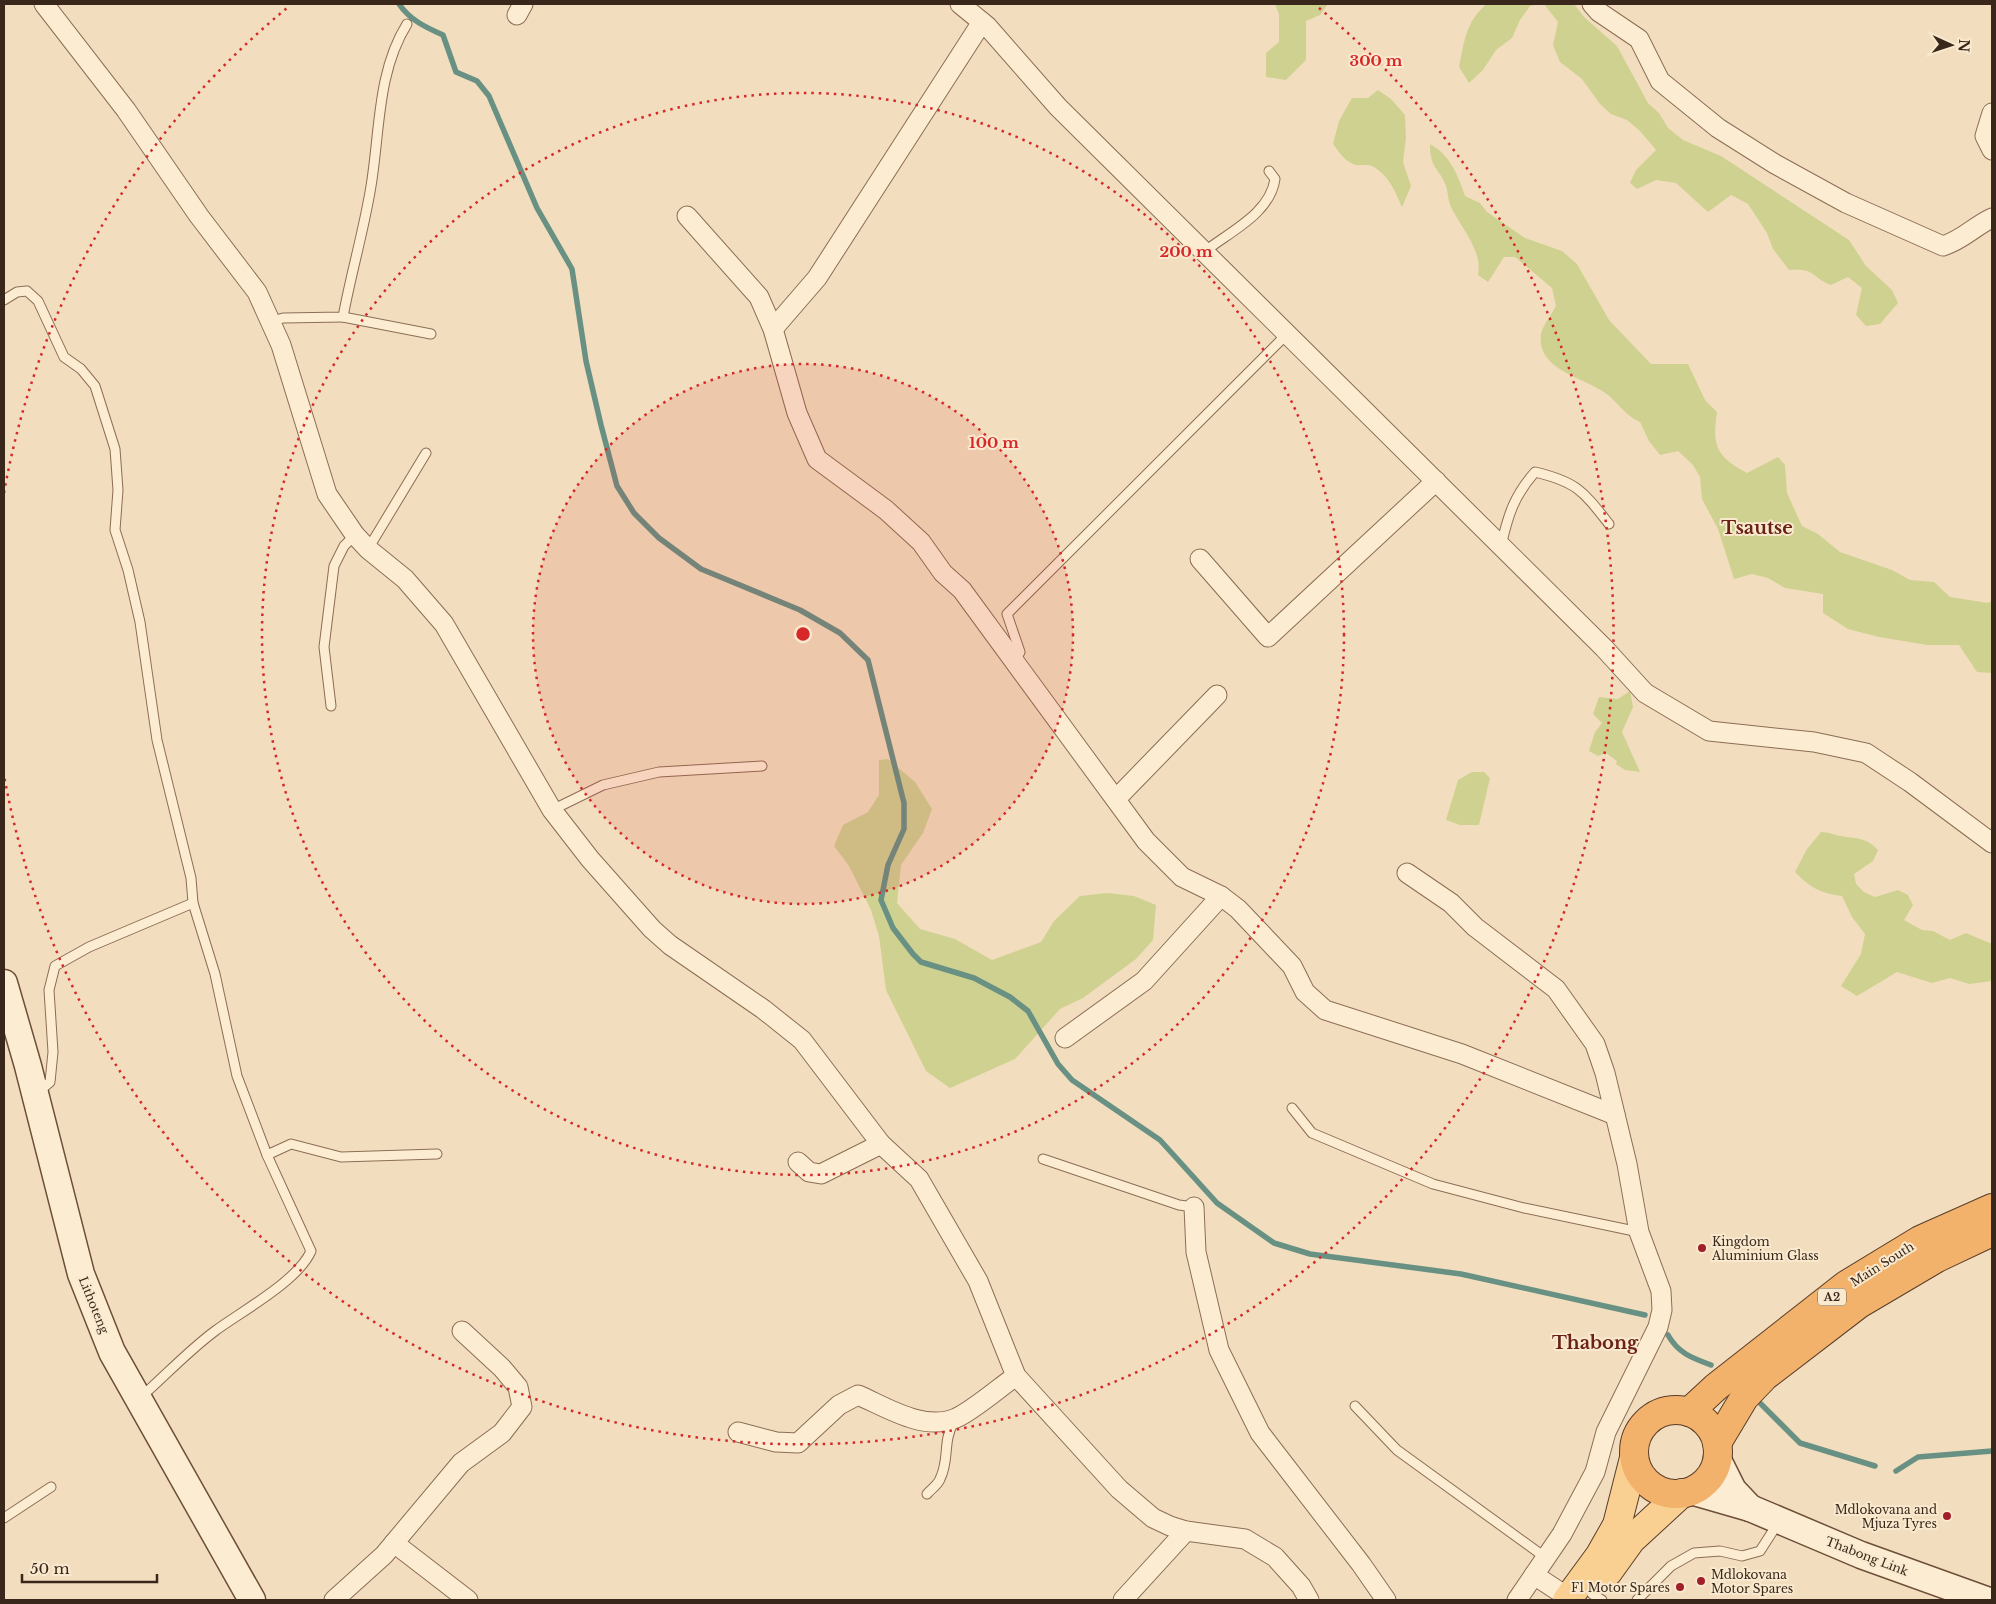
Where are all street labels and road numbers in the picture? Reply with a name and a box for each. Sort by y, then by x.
street label: Main South [1848,1239,1916,1289]
street label: Lithoteng [76,1274,113,1337]
road number: A2 [1818,1288,1846,1305]
street label: Thabong Link [1823,1533,1911,1579]

